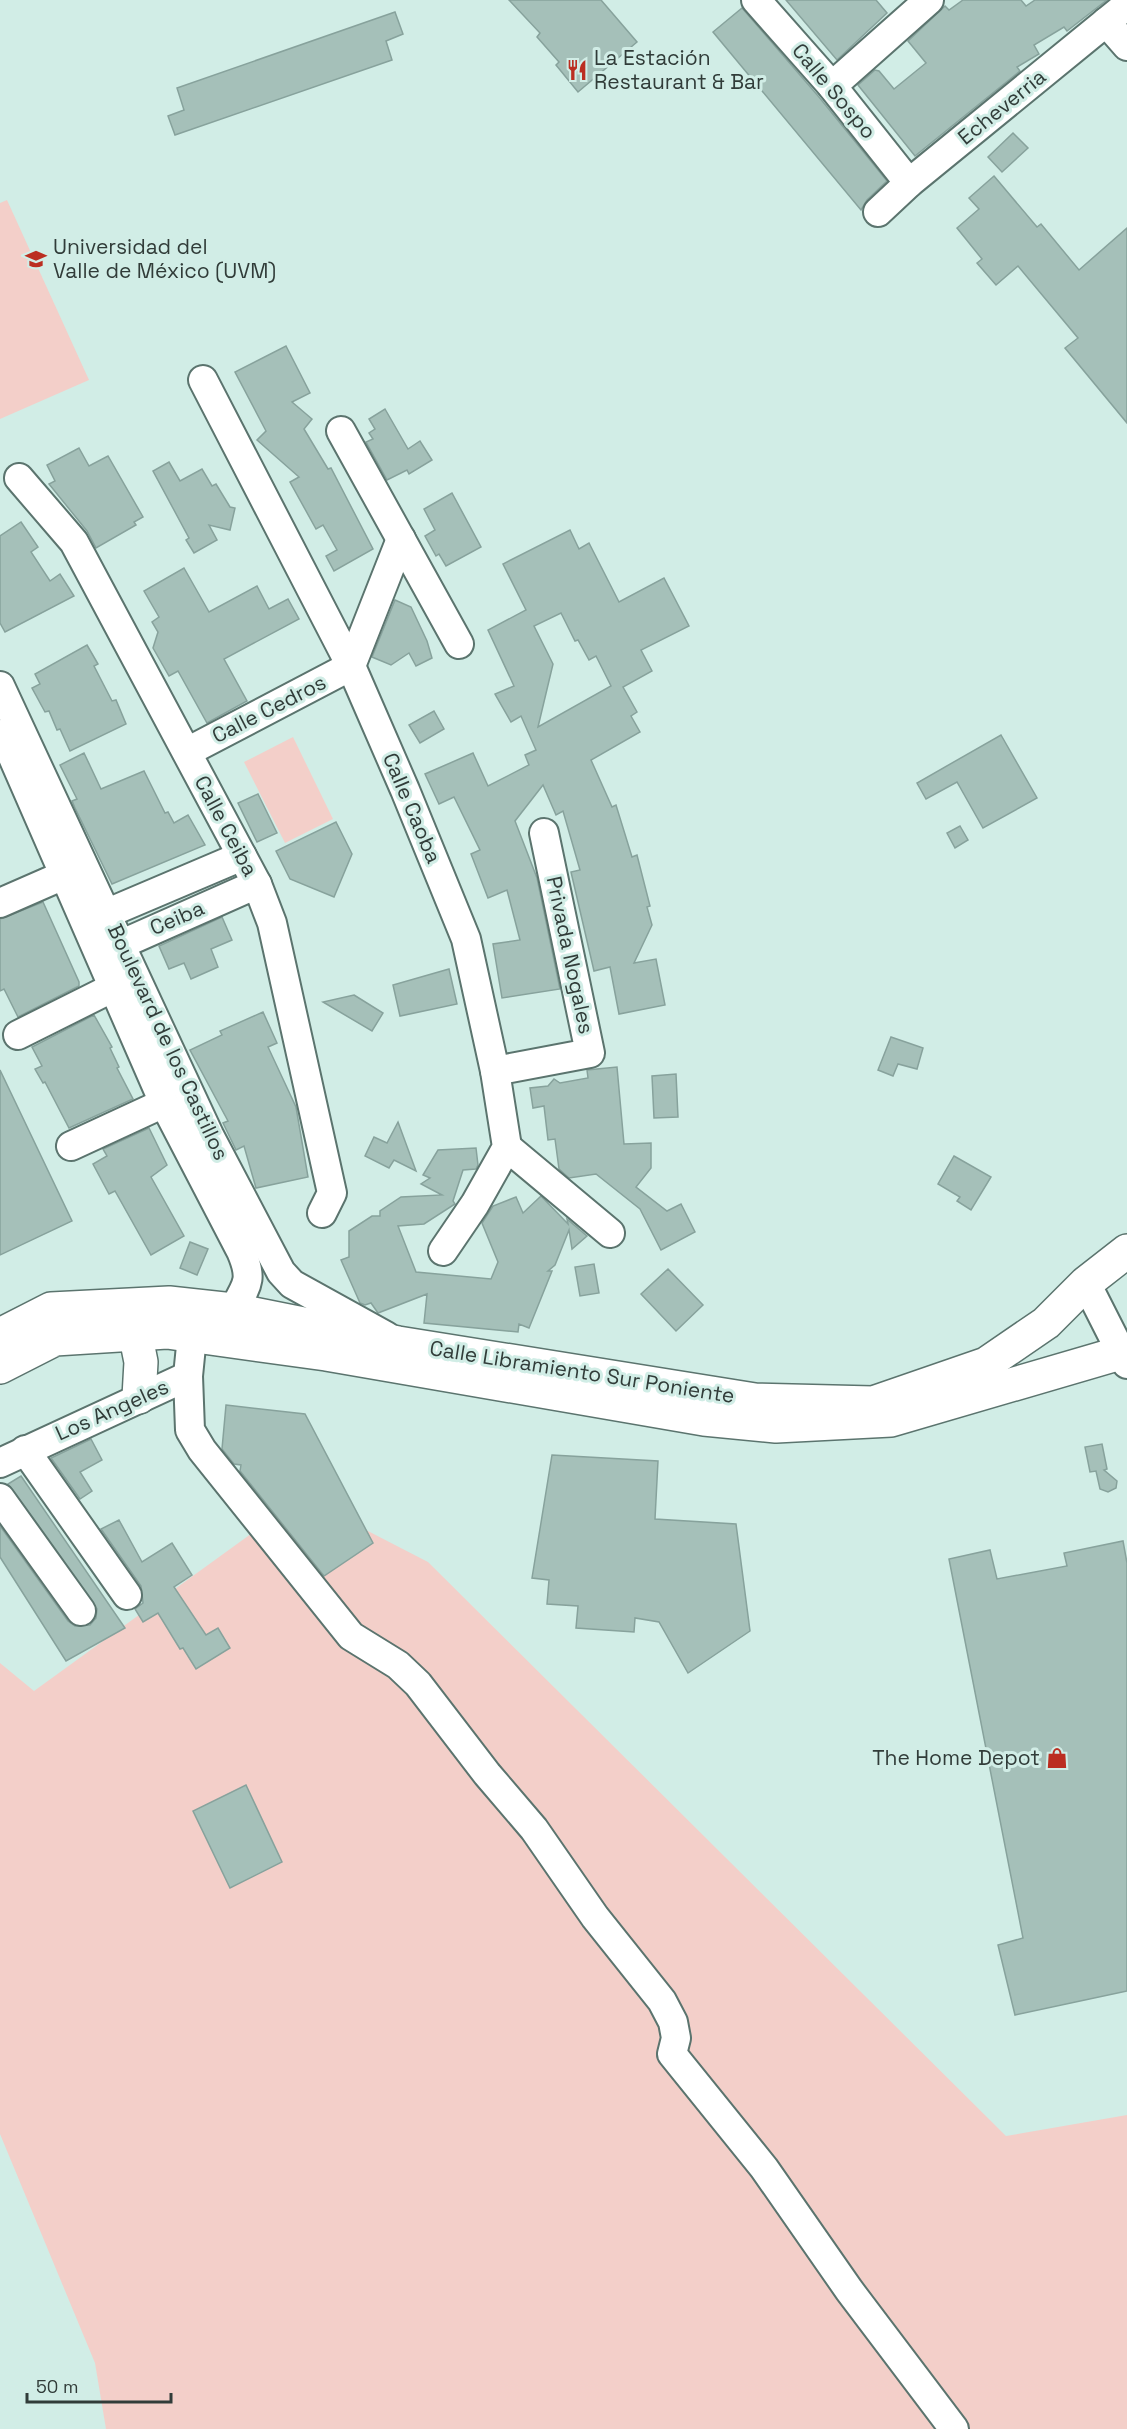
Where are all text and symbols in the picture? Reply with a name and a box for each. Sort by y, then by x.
street label: Calle Sospo [786,37,882,144]
place label: La Estación Restaurant & Bar [594,44,764,95]
restaurant icon: La Estación Restaurant & Bar [565,58,589,82]
street label: Echeverria [952,63,1051,150]
place label: Universidad del Valle de México (UVM) [53,233,276,284]
school or university icon: Universidad del Valle de México (UVM) [24,247,48,271]
street label: Calle Cedros [207,668,330,749]
street label: Calle Caoba [377,748,448,867]
street label: Calle Ceiba [189,771,264,881]
street label: Privada Nogales [541,874,600,1036]
street label: Ceiba [145,894,208,941]
street label: Boulevard de los Castillos [102,919,235,1164]
street label: Calle Libramiento Sur Poniente [428,1334,736,1409]
street label: Los Angeles [51,1373,173,1447]
place label: The Home Depot [872,1744,1040,1771]
shop icon: The Home Depot [1045,1746,1069,1770]
scale bar [27,2366,171,2404]
text: 50 m [36,2375,78,2398]

